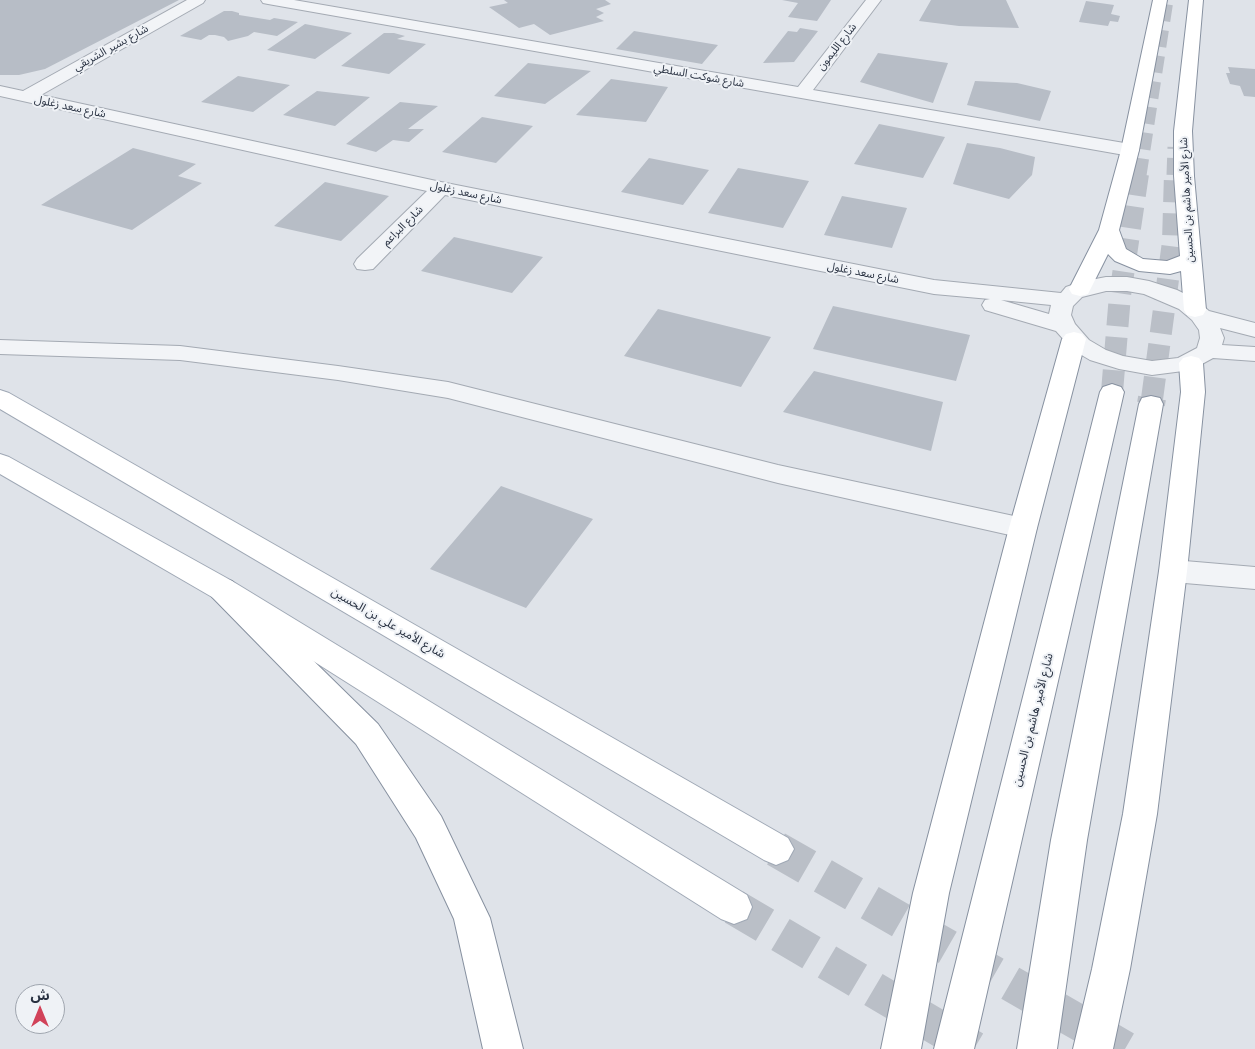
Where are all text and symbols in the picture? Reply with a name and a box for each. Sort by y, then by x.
street label: شارع الليمون [814,21,860,73]
street label: شارع بشير الشريقي [71,22,151,74]
street label: شارع شوكت السلطي [653,62,745,90]
street label: شارع سعد زغلول [33,93,107,121]
street label: شارع الأمير هاشم بن الحسين [1177,137,1197,263]
street label: شارع سعد زغلول [429,179,503,207]
street label: شارع البراعم [380,203,426,249]
street label: شارع سعد زغلول [826,260,900,286]
street label: شارع الأمير علي بن الحسين [329,585,447,661]
street label: شارع الأمير هاشم بن الحسين [1009,652,1057,788]
north arrow [15,984,65,1034]
text: ش [30,985,50,1004]

